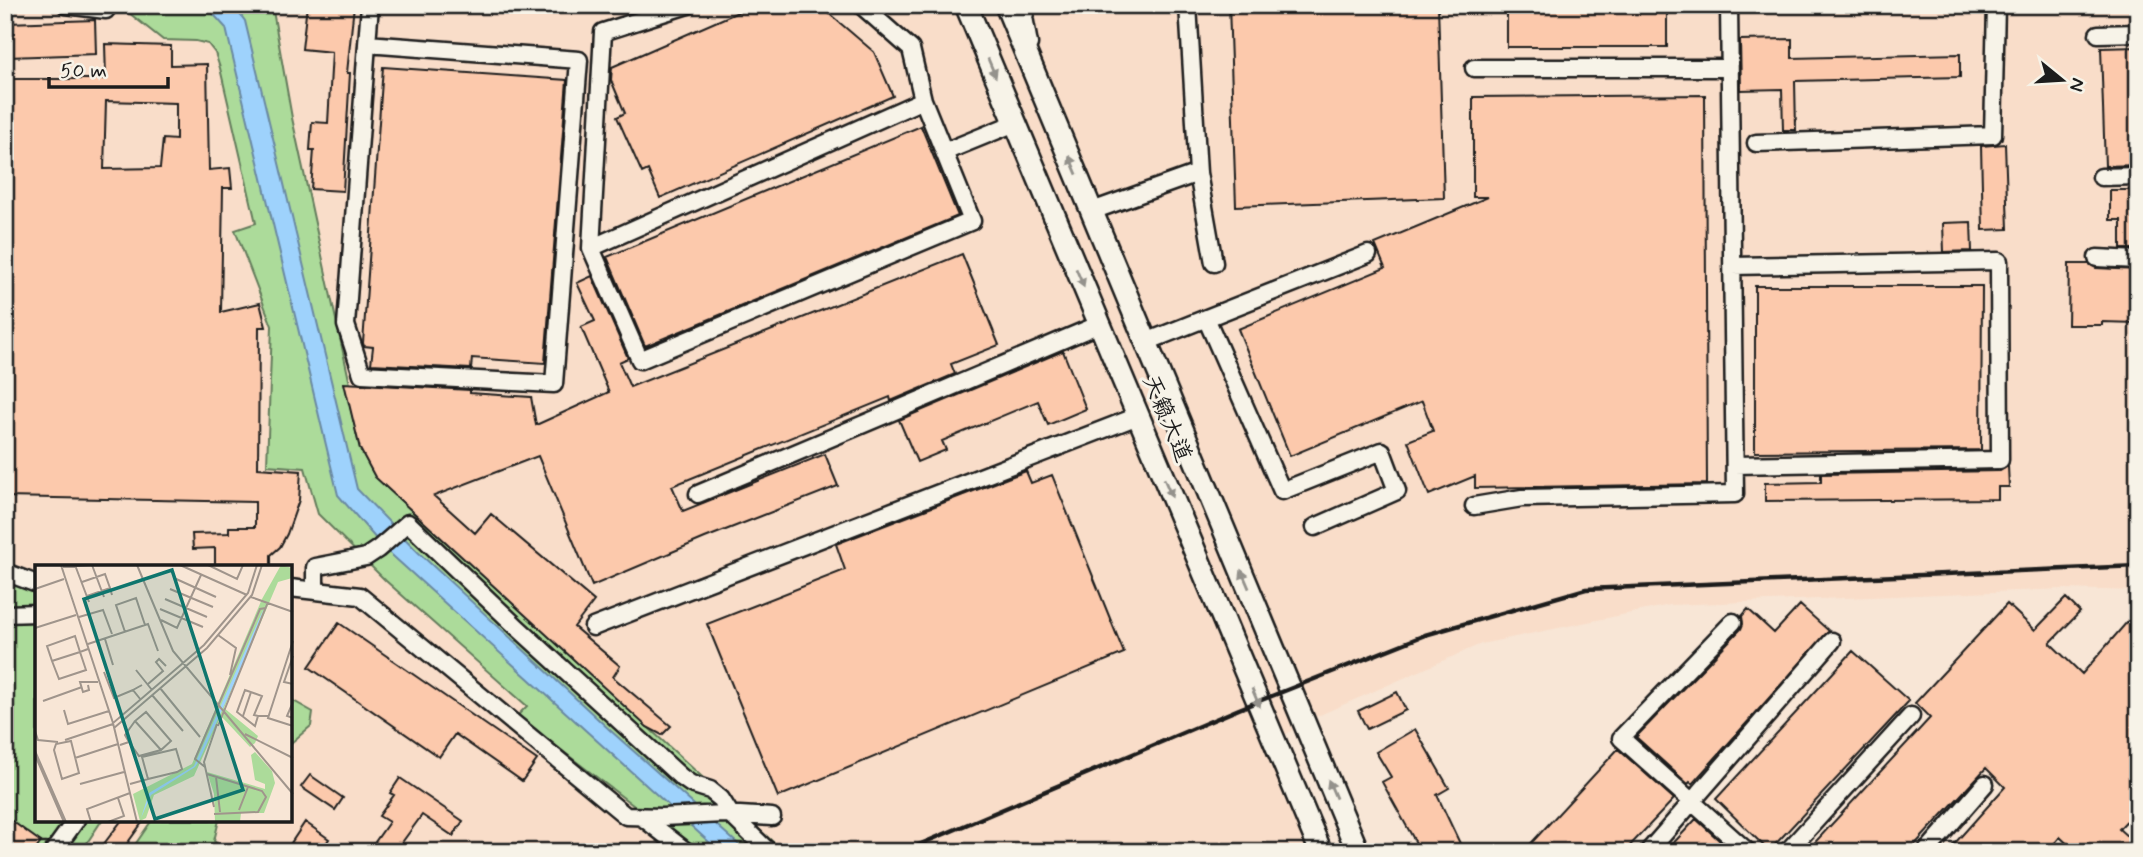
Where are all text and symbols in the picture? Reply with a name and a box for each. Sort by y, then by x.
scale bar [49,46,168,90]
north arrow [2028,46,2098,116]
text: 50 m [60,57,107,85]
one-way arrow [987,58,998,79]
text: N [2063,75,2091,95]
one-way arrow [1067,154,1078,175]
one-way arrow [1075,268,1086,289]
street label: 天籁大道 [1134,371,1198,467]
one-way arrow [1162,478,1174,498]
inset map [35,565,292,822]
one-way arrow [1239,568,1250,589]
one-way arrow [1251,687,1262,708]
one-way arrow [1326,778,1337,799]

